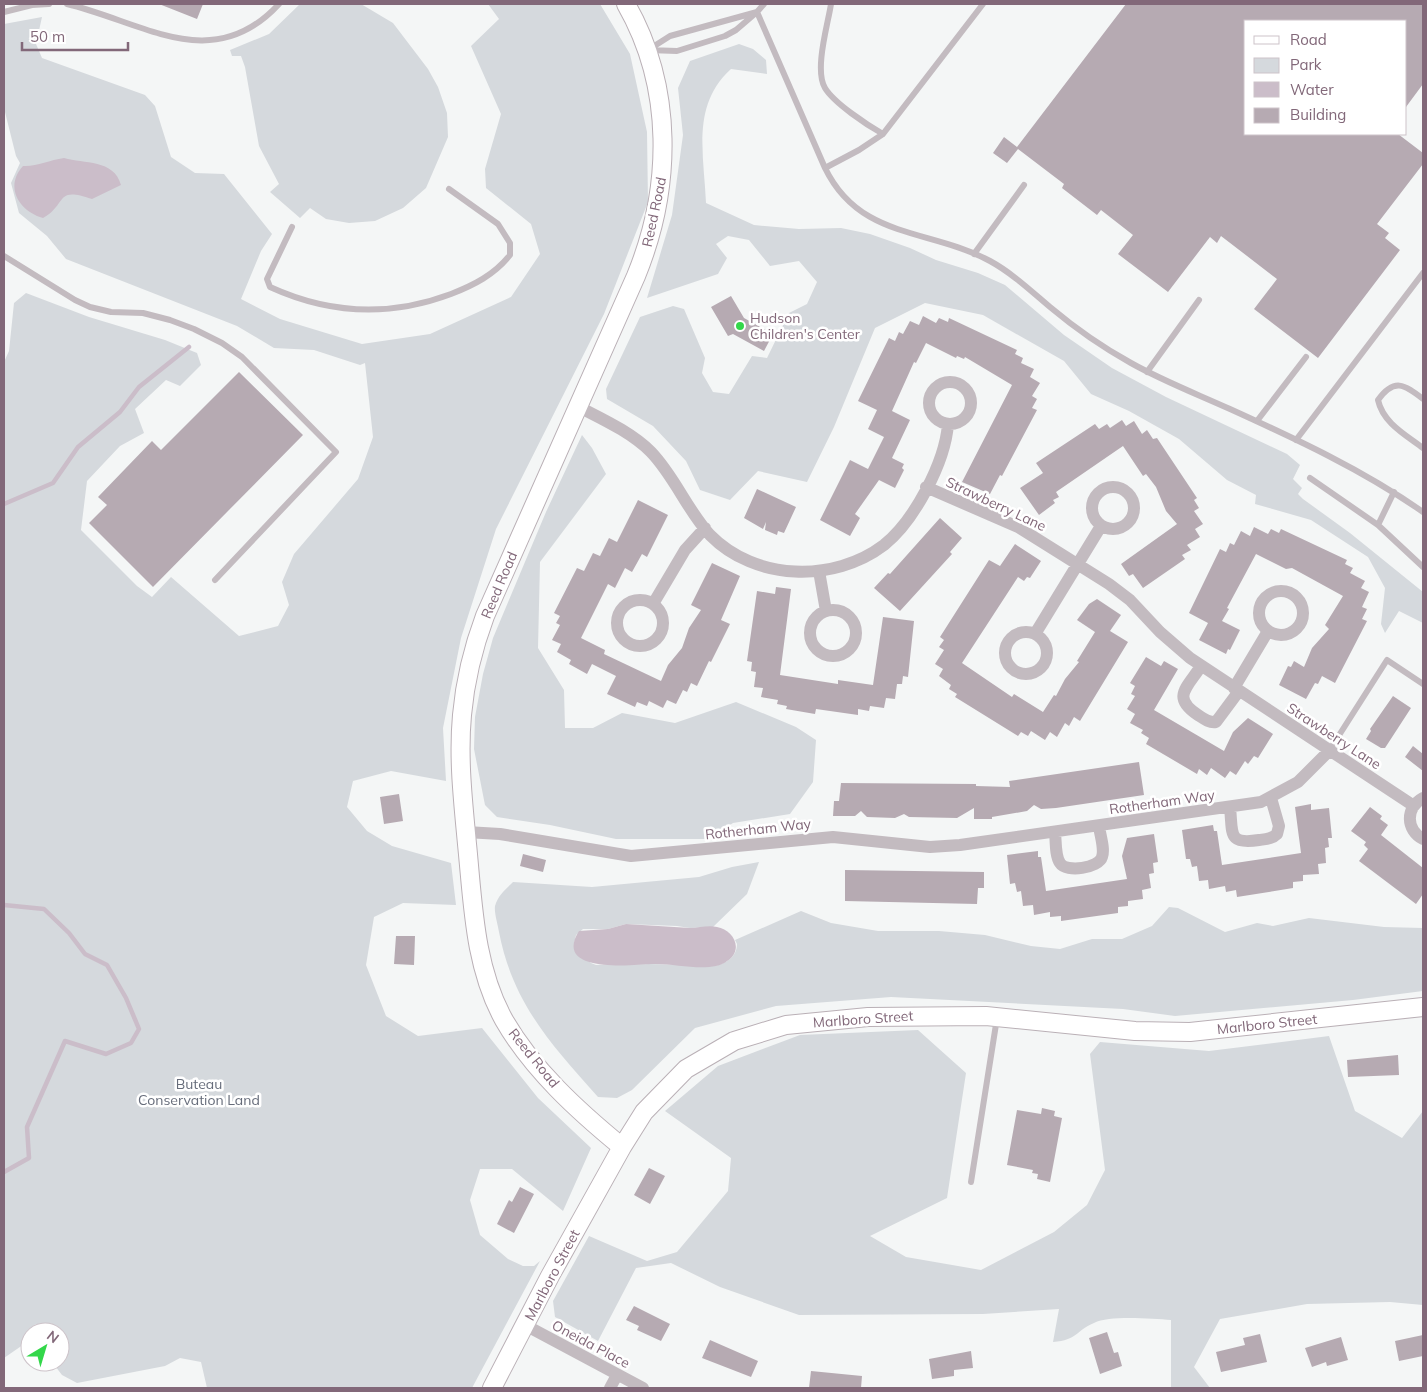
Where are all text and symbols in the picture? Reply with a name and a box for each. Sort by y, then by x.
scale bar [22,20,129,52]
legend [1244,20,1407,135]
text: 50 m [30,27,65,46]
text: Road [1290,30,1327,49]
text: Park [1290,55,1322,74]
text: Water [1290,80,1334,99]
text: Building [1290,105,1346,124]
street label: Reed Road [638,175,670,249]
place label: Hudson Children's Center [750,309,861,343]
marker: Hudson Children's Center [734,320,746,332]
street label: Strawberry Lane [943,473,1049,535]
street label: Reed Road [477,549,521,621]
street label: Strawberry Lane [1284,699,1384,773]
street label: Rotherham Way [1108,786,1216,818]
street label: Rotherham Way [704,814,812,844]
street label: Marlboro Street [812,1007,914,1031]
street label: Marlboro Street [1216,1010,1318,1038]
street label: Reed Road [505,1025,563,1091]
park label: Buteau Conservation Land [138,1075,260,1109]
street label: Marlboro Street [520,1226,584,1324]
street label: Oneida Place [549,1316,633,1372]
north arrow [20,1322,70,1372]
text: N [43,1326,63,1347]

